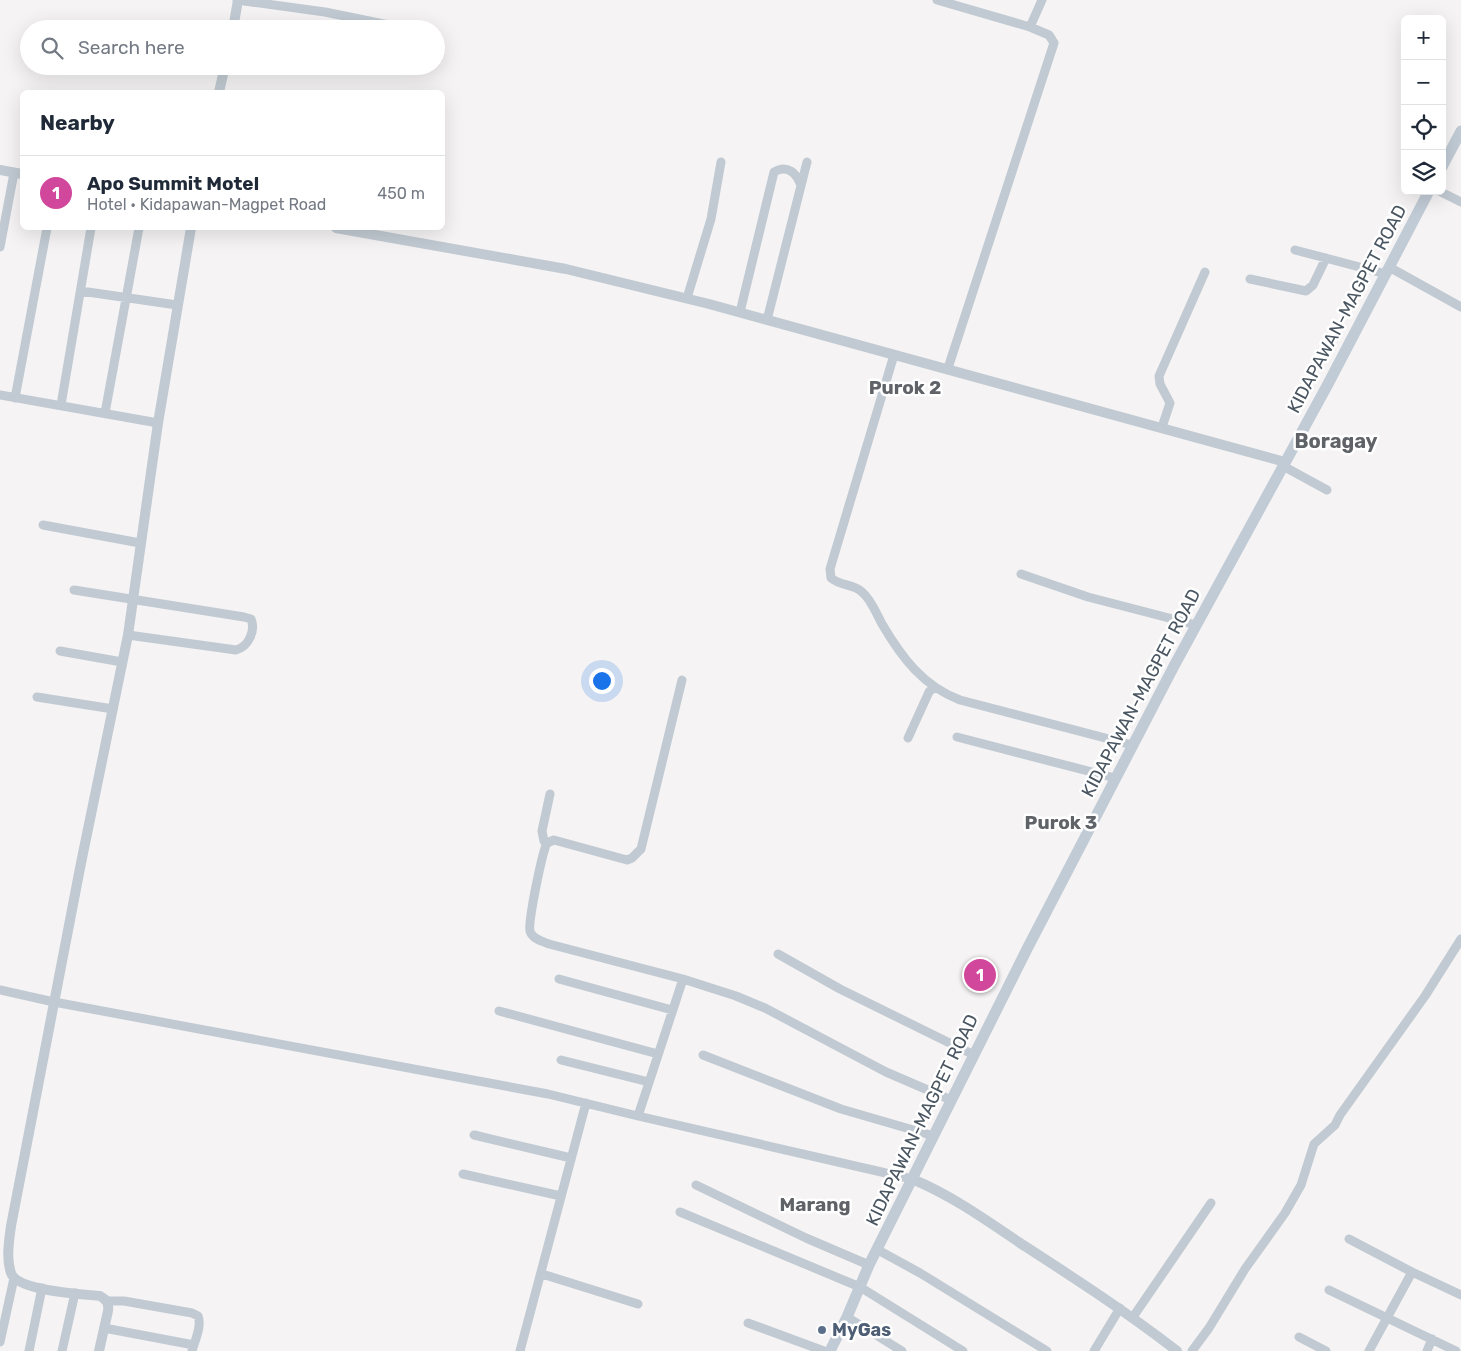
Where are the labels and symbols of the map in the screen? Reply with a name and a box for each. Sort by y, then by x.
street label: KIDAPAWAN-MAGPET ROAD [1283,201,1411,417]
district label: Purok 2 [869,376,941,399]
district label: Boragay [1294,429,1378,453]
street label: KIDAPAWAN-MAGPET ROAD [1077,585,1205,801]
your location [589,668,615,694]
district label: Purok 3 [1025,811,1097,834]
pin: 1 [964,956,996,994]
street label: KIDAPAWAN-MAGPET ROAD [861,1011,983,1229]
district label: Marang [780,1193,850,1216]
place label: MyGas [832,1319,891,1341]
marker: MyGas [816,1324,828,1336]

